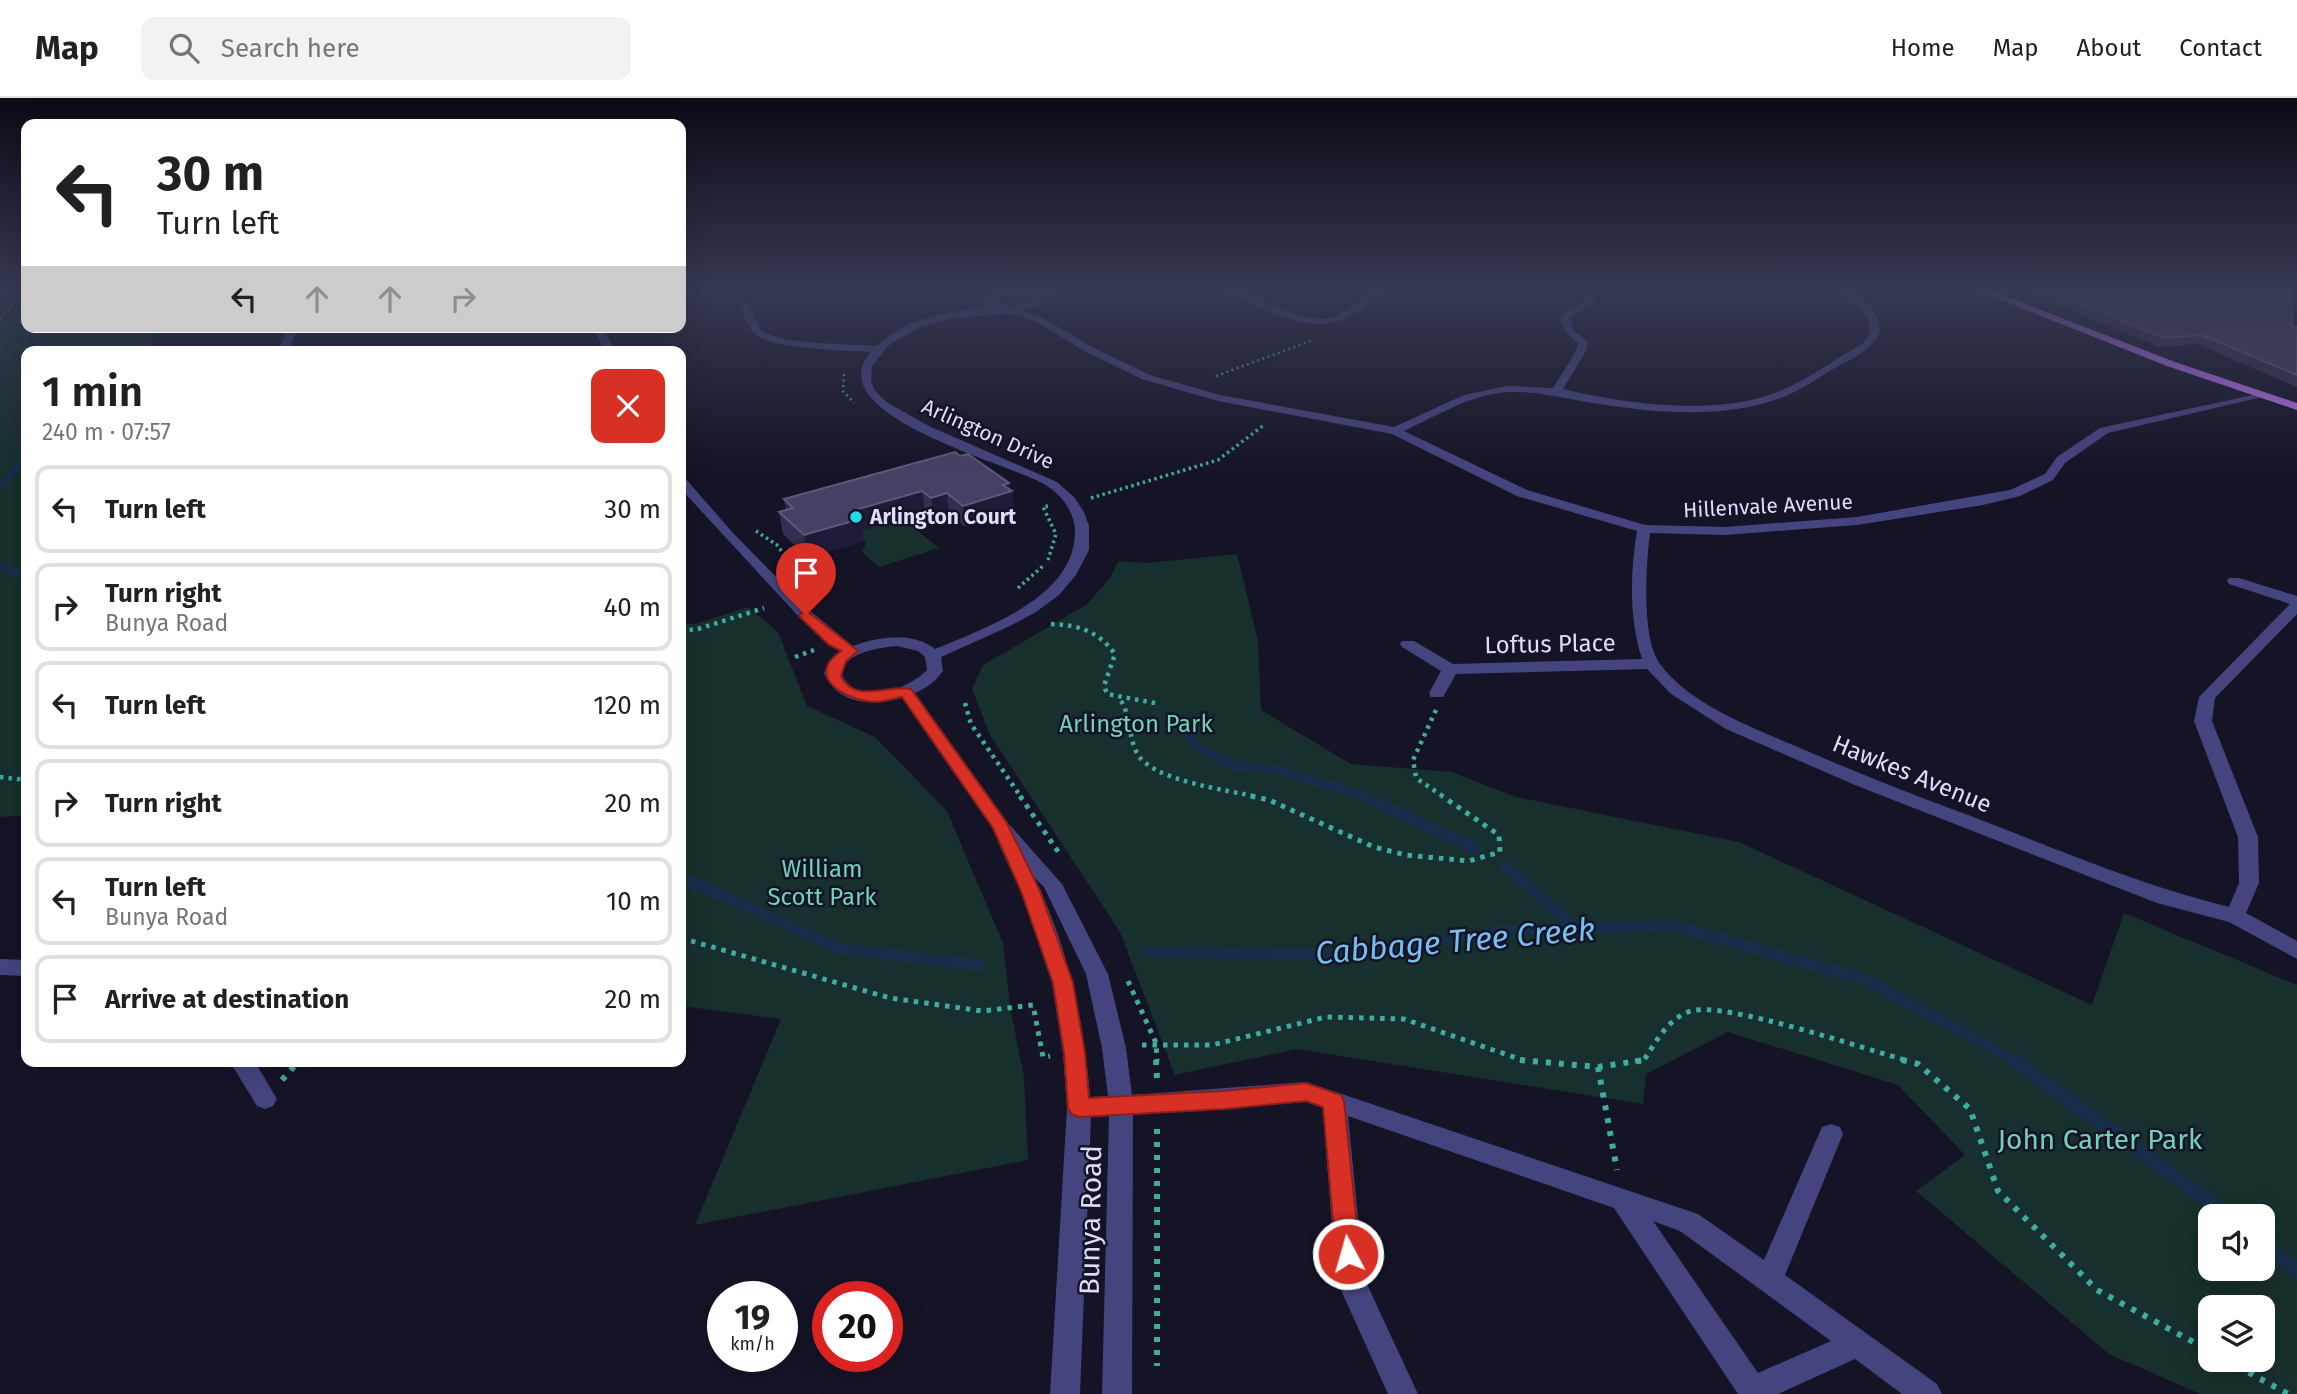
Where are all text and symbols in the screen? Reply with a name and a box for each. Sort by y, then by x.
search box [141,17,631,80]
text: Map [35,28,99,68]
icon: search [165,29,203,67]
text: Search here [221,33,360,64]
text: Home [1891,34,1955,62]
text: Map [1993,34,2039,62]
text: About [2077,34,2141,62]
text: Contact [2179,34,2262,62]
text: 30 m [157,144,264,203]
icon: left [42,147,133,238]
text: Turn left [157,204,279,242]
icon: left [225,280,263,318]
icon: ahead [298,280,336,318]
icon: ahead [371,280,409,318]
icon: right [444,280,482,318]
text: 1 min [42,367,143,417]
button: close [591,369,665,443]
street label: Arlington Drive [918,393,1058,475]
text: 240 m · 07:57 [42,418,171,446]
street label: Hillenvale Avenue [1682,489,1854,523]
icon: left [46,490,84,528]
text: Turn left [105,494,206,525]
text: 30 m [604,494,661,525]
place label: Arlington Court [869,504,1017,530]
marker: Arlington Court [848,509,864,525]
pin [776,543,836,615]
icon: arrive [787,554,825,592]
text: Turn right [105,578,222,609]
icon: right [46,588,84,626]
text: 40 m [603,592,661,623]
text: Bunya Road [105,609,228,637]
street label: Loftus Place [1484,629,1616,659]
icon: left [46,686,84,724]
text: Turn left [105,690,206,721]
text: 120 m [593,690,661,721]
park label: Arlington Park [1059,710,1213,738]
street label: Hawkes Avenue [1828,729,1996,819]
icon: right [46,784,84,822]
text: Turn right [105,788,222,819]
text: 20 m [604,788,661,819]
park label: William Scott Park [767,855,877,911]
text: Turn left [105,872,206,903]
icon: left [46,882,84,920]
text: 10 m [606,886,661,917]
text: Bunya Road [105,903,228,931]
water label: Cabbage Tree Creek [1314,910,1596,972]
icon: arrive [46,980,84,1018]
text: Arrive at destination [105,984,349,1015]
text: 20 m [604,984,661,1015]
park label: John Carter Park [1998,1123,2203,1156]
street label: Bunya Road [1073,1145,1108,1295]
map controls [2198,1204,2275,1372]
button: sound [2198,1204,2275,1281]
position arrow [1311,1217,1385,1291]
speed limit sign: 20 [812,1281,903,1372]
button: layers [2198,1295,2275,1372]
text: 19 [735,1296,770,1338]
text: km/h [730,1333,775,1355]

